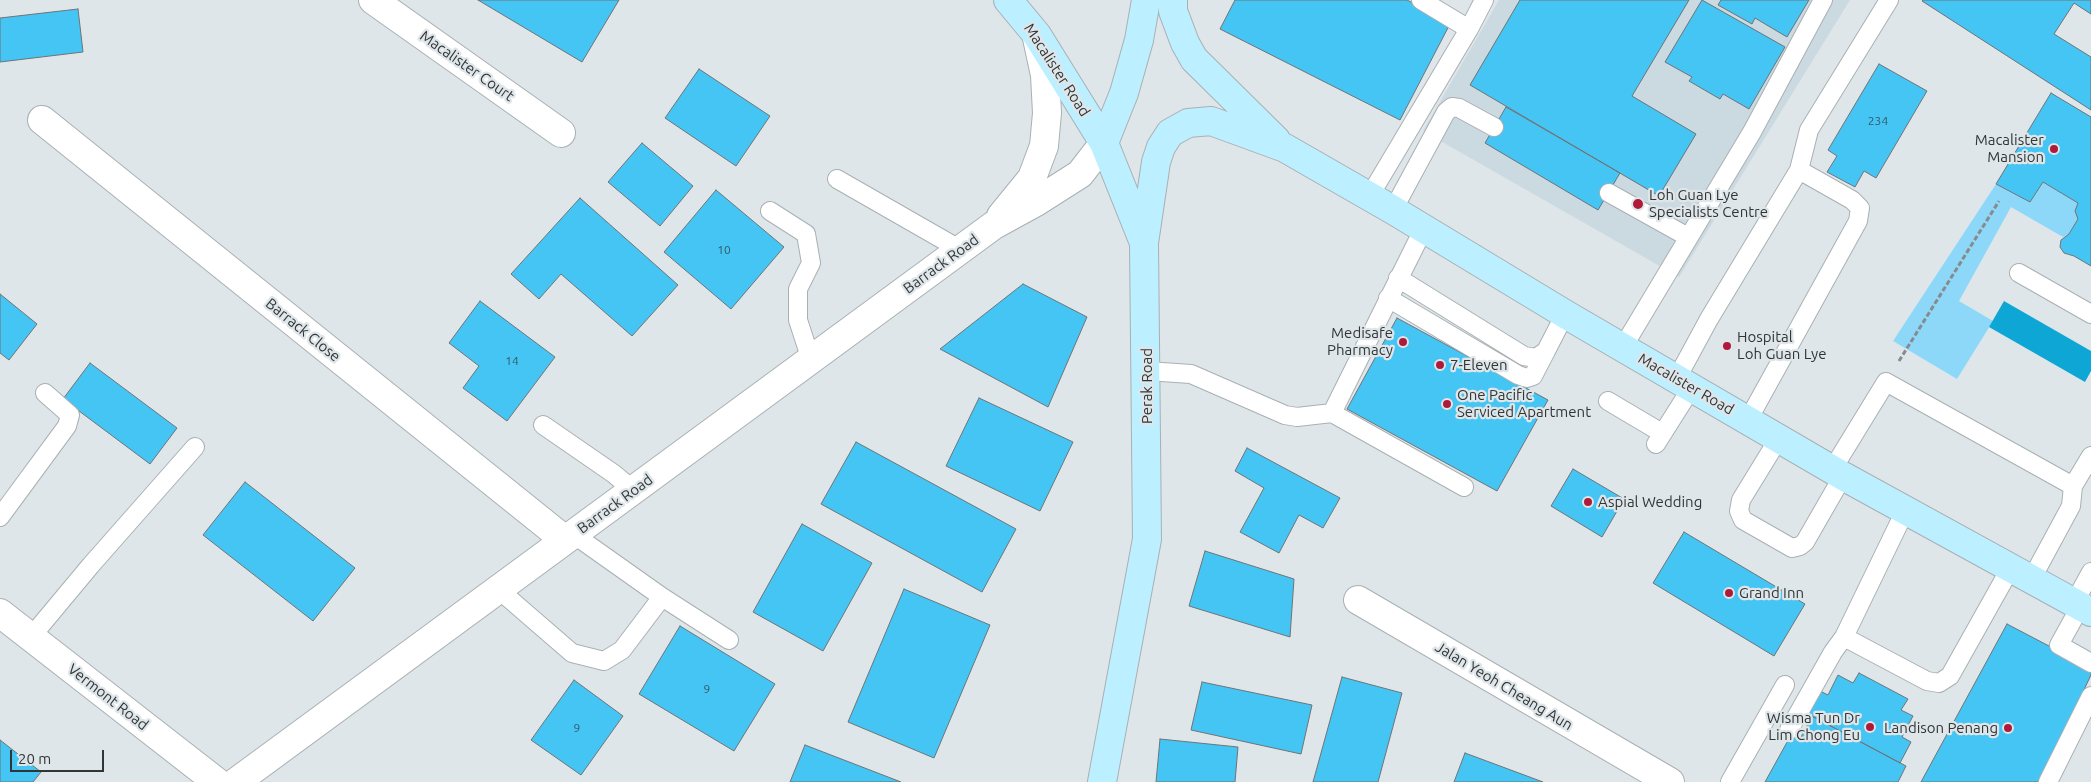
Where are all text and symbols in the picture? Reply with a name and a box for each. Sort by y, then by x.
street label: Macalister Road [1020,20,1094,120]
street label: Macalister Court [416,27,518,105]
house number: 234 [1868,114,1888,128]
place label: Macalister Mansion [1975,131,2044,166]
marker: Macalister Mansion [2048,143,2060,155]
place label: Loh Guan Lye Specialists Centre [1649,186,1768,221]
marker: Loh Guan Lye Specialists Centre [1631,197,1645,211]
street label: Barrack Road [900,231,982,297]
house number: 10 [717,243,731,257]
street label: Barrack Close [262,294,344,366]
place label: Medisafe Pharmacy [1327,324,1393,359]
place label: Hospital Loh Guan Lye [1737,328,1827,363]
marker: Medisafe Pharmacy [1397,336,1409,348]
marker: Hospital Loh Guan Lye [1721,340,1733,352]
street label: Perak Road [1138,348,1156,424]
street label: Macalister Road [1635,349,1737,419]
house number: 14 [505,354,519,368]
place label: 7-Eleven [1450,356,1508,374]
marker: 7-Eleven [1434,359,1446,371]
place label: One Pacific Serviced Apartment [1457,386,1591,421]
marker: One Pacific Serviced Apartment [1441,398,1453,410]
street label: Barrack Road [574,471,656,537]
place label: Aspial Wedding [1598,493,1702,511]
marker: Aspial Wedding [1582,496,1594,508]
place label: Grand Inn [1739,584,1804,602]
marker: Grand Inn [1723,587,1735,599]
street label: Jalan Yeoh Cheang Aun [1432,638,1576,734]
street label: Vermont Road [64,660,152,734]
house number: 9 [704,682,710,696]
place label: Wisma Tun Dr Lim Chong Eu [1767,709,1860,744]
place label: Landison Penang [1884,719,1998,737]
house number: 9 [574,721,580,735]
marker: Wisma Tun Dr Lim Chong Eu [1864,721,1876,733]
marker: Landison Penang [2002,722,2014,734]
scale bar [12,740,106,772]
text: 20 m [18,750,51,767]

